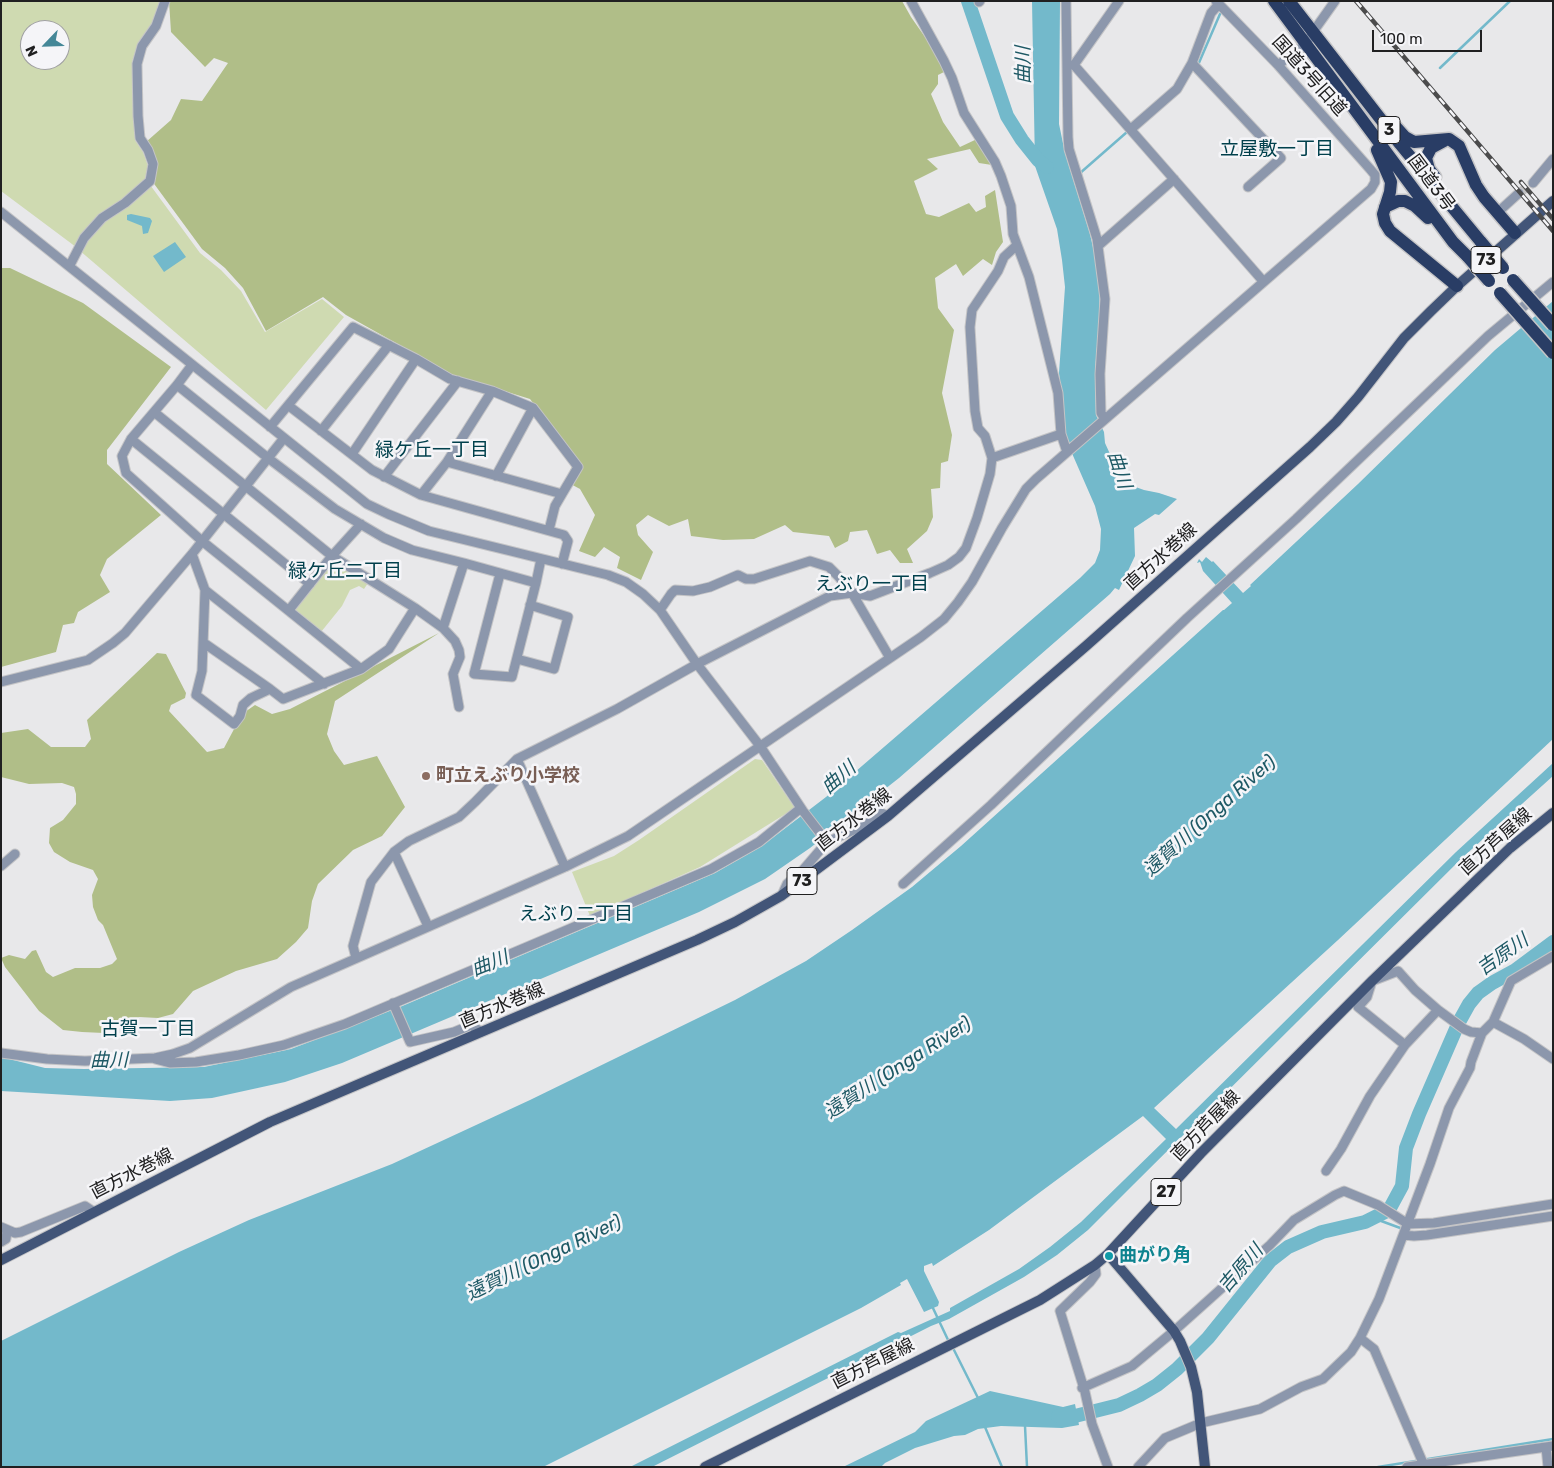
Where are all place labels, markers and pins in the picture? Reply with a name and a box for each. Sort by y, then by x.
place label: 町立えぶり小学校 [436,765,580,787]
marker: 町立えぶり小学校 [420,770,432,782]
place label: 曲がり角 [1119,1245,1191,1267]
marker: 曲がり角 [1103,1250,1115,1262]

